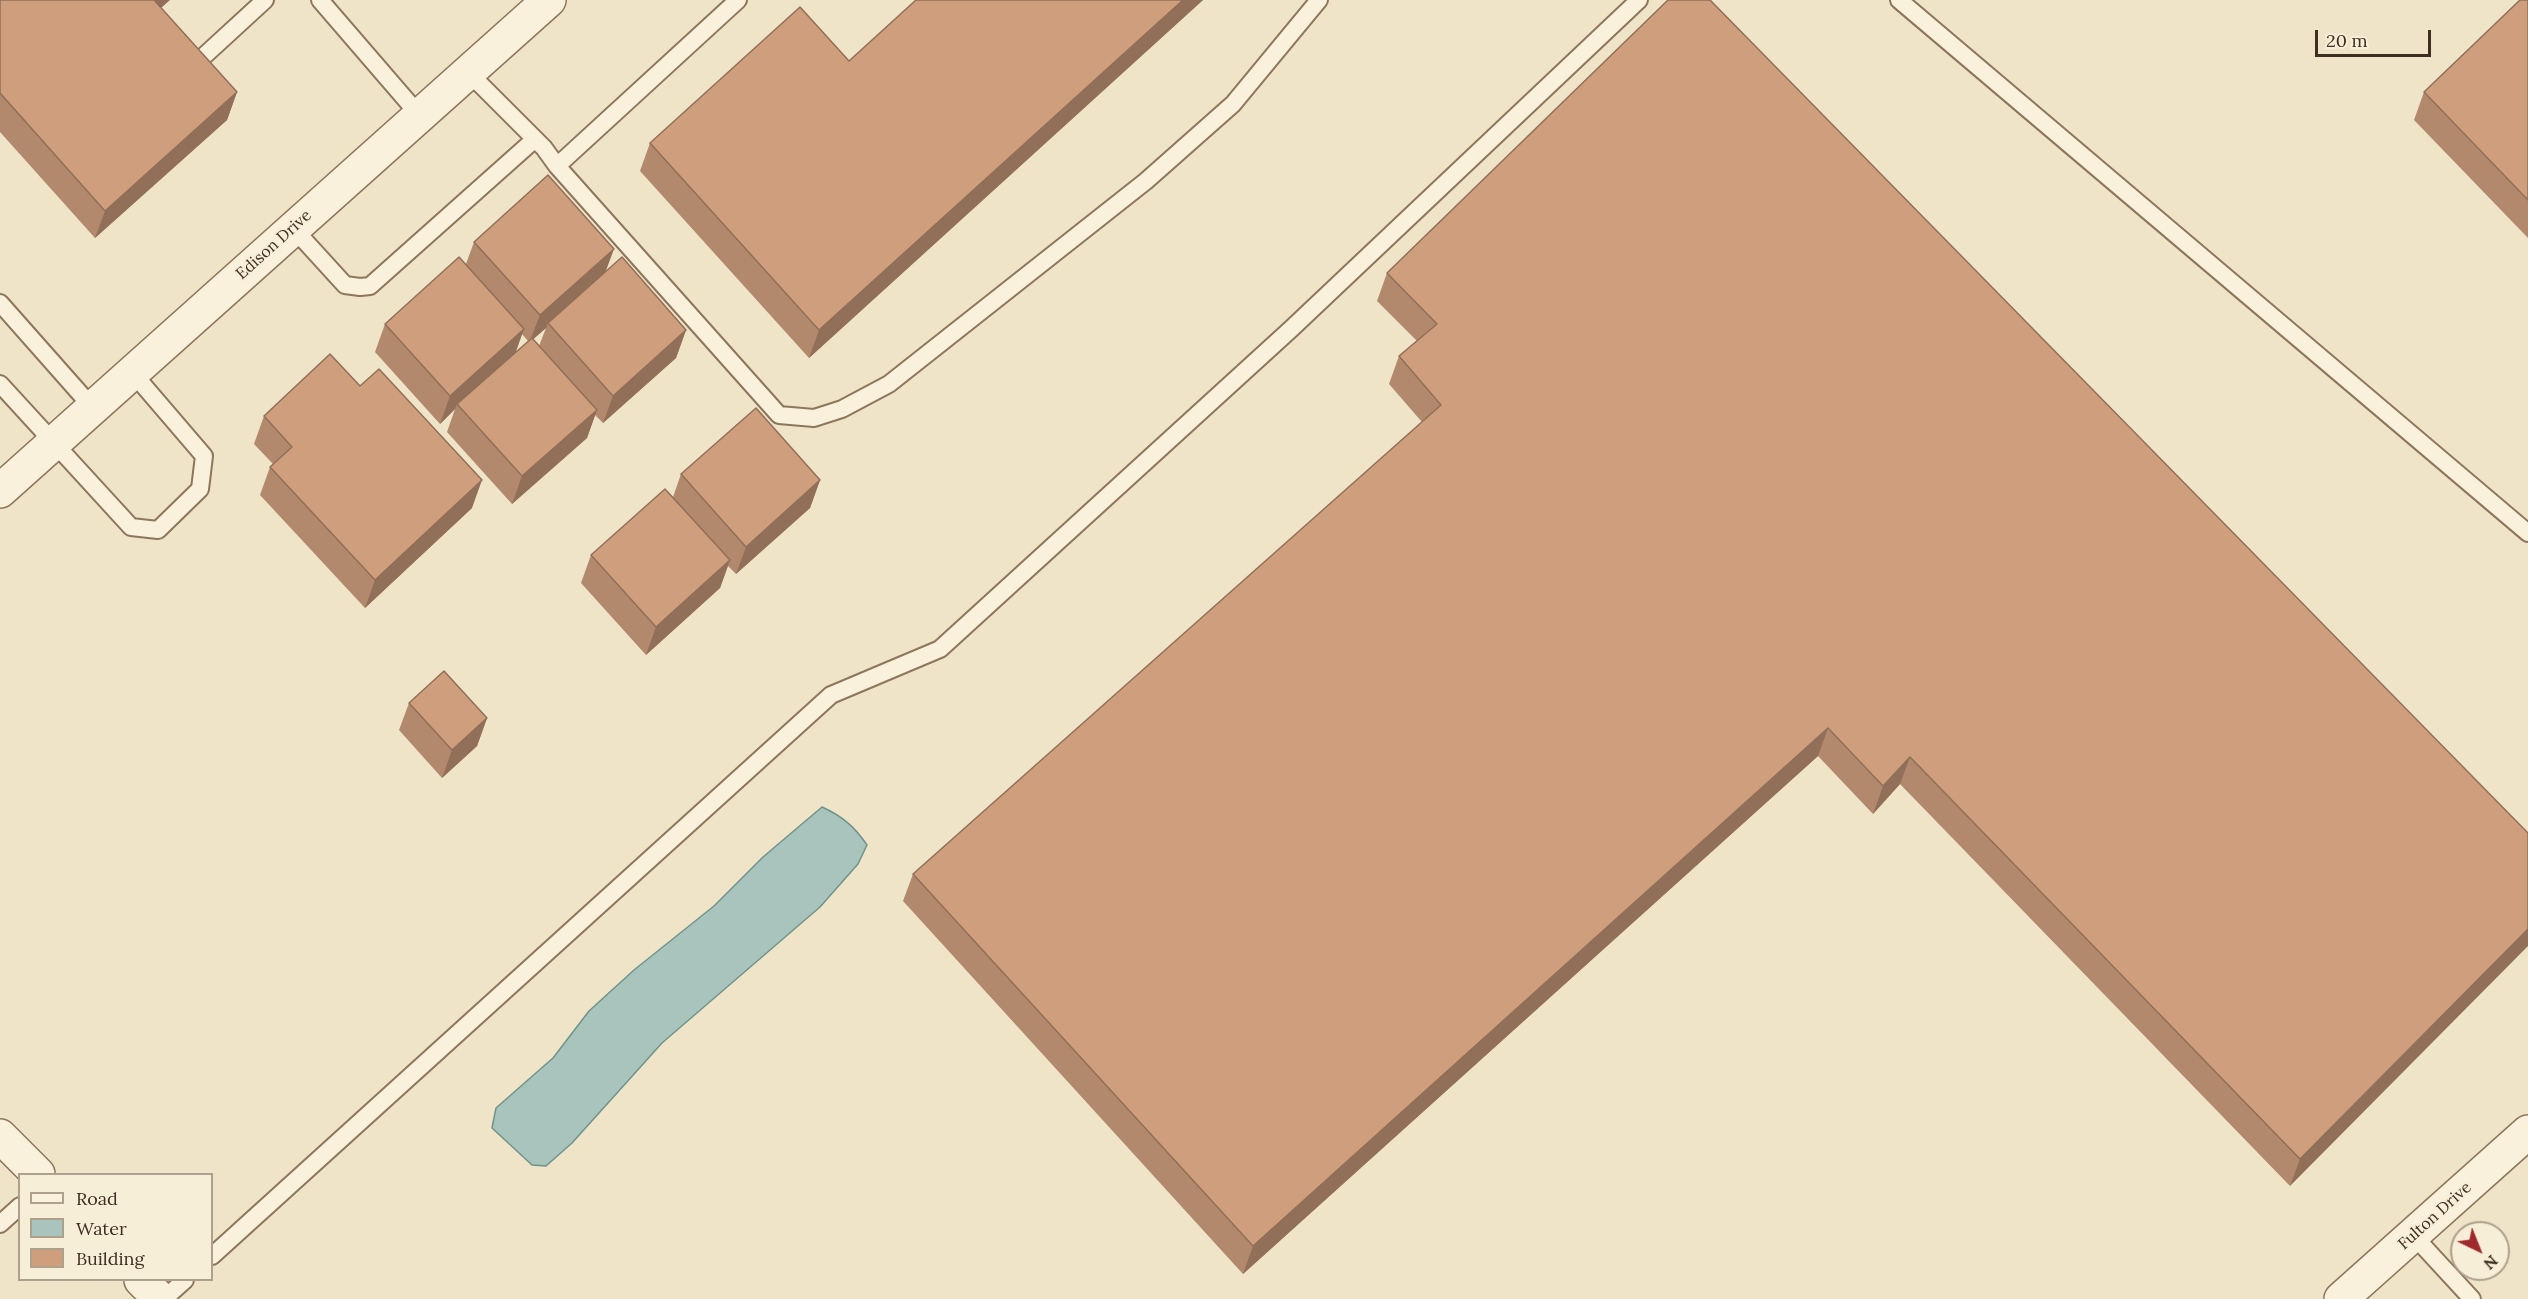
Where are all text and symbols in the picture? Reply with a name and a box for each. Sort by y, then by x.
scale bar [2318,18,2434,56]
text: 20 m [2326,29,2368,52]
street label: Edison Drive [232,206,316,284]
legend [18,1173,213,1281]
street label: Fulton Drive [2394,1178,2476,1254]
text: Road [76,1187,118,1210]
text: Water [76,1217,127,1240]
north arrow [2450,1221,2510,1281]
text: Building [76,1247,144,1270]
text: N [2480,1251,2502,1274]

